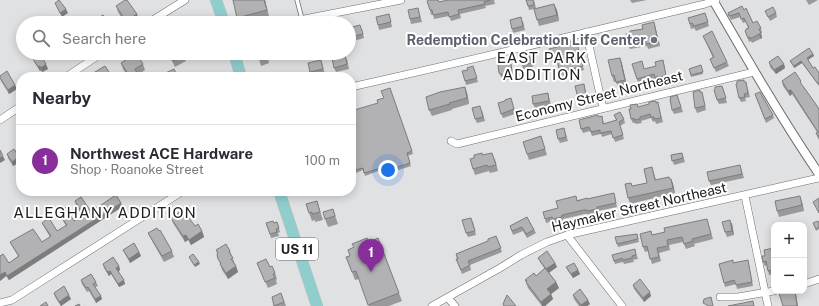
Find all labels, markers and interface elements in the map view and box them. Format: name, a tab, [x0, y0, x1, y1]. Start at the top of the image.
search box	[16, 16, 356, 60]
icon: search	[30, 27, 52, 49]
text: Search here	[62, 30, 146, 47]
place label: Redemption Celebration Life Center	[407, 32, 646, 48]
marker: Redemption Celebration Life Center	[649, 35, 659, 45]
district label: EAST PARK ADDITION	[497, 49, 587, 83]
street label: Economy Street Northeast	[514, 67, 684, 125]
text: Nearby	[32, 88, 91, 108]
text: Northwest ACE Hardware	[70, 145, 253, 162]
text: 1	[42, 153, 48, 168]
text: 100 m	[304, 153, 340, 168]
your location	[378, 160, 398, 180]
text: Shop · Roanoke Street	[70, 162, 204, 177]
street label: Haymaker Street Northeast	[550, 179, 728, 235]
district label: ALLEGHANY ADDITION	[13, 204, 197, 221]
map controls	[771, 222, 807, 294]
button: +	[771, 222, 807, 258]
road number: US 11	[276, 238, 318, 260]
pin: 1	[358, 239, 384, 272]
button: −	[771, 258, 807, 294]

